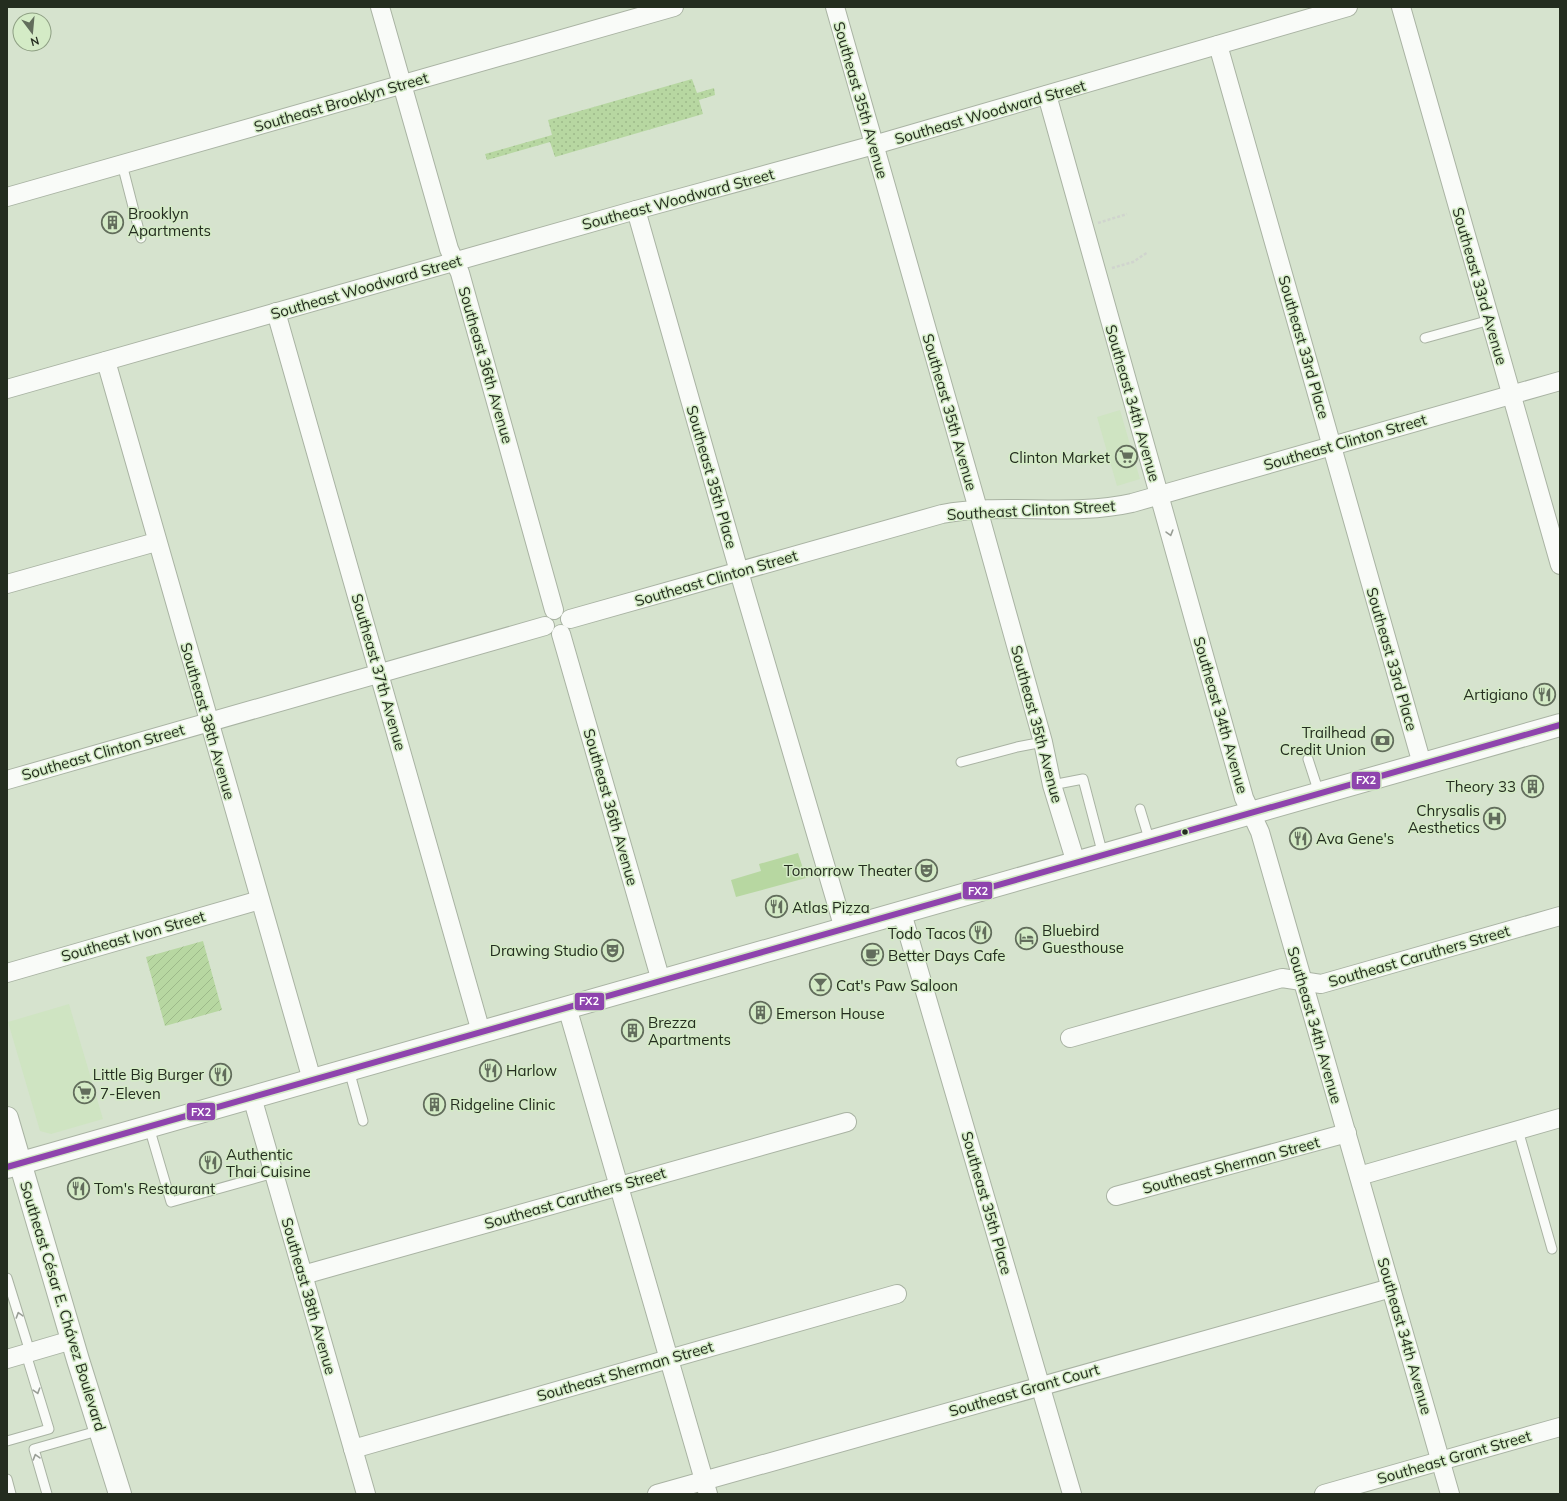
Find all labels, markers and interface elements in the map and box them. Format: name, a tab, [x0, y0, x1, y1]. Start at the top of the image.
north arrow	[12, 12, 52, 52]
street label: Southeast 35th Avenue	[829, 19, 893, 181]
text: N	[29, 34, 41, 49]
street label: Southeast Brooklyn Street	[252, 68, 430, 136]
street label: Southeast Woodward Street	[892, 76, 1088, 148]
street label: Southeast Woodward Street	[580, 164, 776, 234]
place label: Brooklyn Apartments	[128, 204, 211, 240]
street label: Southeast 33rd Avenue	[1448, 205, 1512, 367]
building icon: Brooklyn Apartments	[100, 209, 126, 235]
street label: Southeast Woodward Street	[268, 251, 464, 323]
street label: Southeast 33rd Place	[1274, 273, 1334, 421]
street label: Southeast 36th Avenue	[454, 284, 518, 446]
street label: Southeast 34th Avenue	[1101, 322, 1165, 484]
street label: Southeast 35th Avenue	[918, 331, 982, 493]
street label: Southeast 35th Place	[682, 403, 742, 551]
street label: Southeast Clinton Street	[1261, 410, 1429, 474]
supermarket icon: Clinton Market	[1113, 444, 1139, 470]
place label: Clinton Market	[1009, 448, 1110, 467]
street label: Southeast Clinton Street	[946, 496, 1116, 524]
one-way arrow	[1165, 530, 1173, 536]
street label: Southeast Clinton Street	[632, 546, 800, 610]
street label: Southeast 33rd Place	[1362, 585, 1422, 733]
street label: Southeast 37th Avenue	[347, 591, 411, 753]
street label: Southeast 34th Avenue	[1189, 634, 1253, 796]
street label: Southeast 38th Avenue	[176, 640, 240, 802]
street label: Southeast 35th Avenue	[1007, 643, 1067, 805]
restaurant icon: Artigiano	[1531, 681, 1557, 707]
place label: Artigiano	[1463, 685, 1528, 704]
street label: Southeast Clinton Street	[19, 720, 187, 784]
place label: Trailhead Credit Union	[1280, 723, 1366, 759]
street label: Southeast 36th Avenue	[579, 726, 643, 888]
bank icon: Trailhead Credit Union	[1369, 728, 1395, 754]
line badge: FX2	[1351, 771, 1381, 790]
text: FX2	[1356, 773, 1376, 787]
building icon: Theory 33	[1519, 773, 1545, 799]
place label: Theory 33	[1446, 777, 1516, 796]
place label: Chrysalis Aesthetics	[1408, 801, 1480, 837]
hospital icon: Chrysalis Aesthetics	[1482, 806, 1508, 832]
restaurant icon: Ava Gene's	[1288, 825, 1314, 851]
unlabelled marker	[1180, 827, 1190, 837]
place label: Ava Gene's	[1316, 829, 1394, 848]
theatre icon: Tomorrow Theater	[914, 857, 940, 883]
place label: Tomorrow Theater	[784, 861, 913, 880]
line badge: FX2	[962, 881, 993, 900]
text: FX2	[968, 884, 988, 898]
restaurant icon: Atlas Pizza	[764, 894, 790, 920]
place label: Atlas Pizza	[792, 898, 870, 917]
street label: Southeast Ivon Street	[59, 906, 207, 966]
restaurant icon: Todo Tacos	[968, 920, 994, 946]
place label: Bluebird Guesthouse	[1042, 921, 1124, 957]
street label: Southeast Caruthers Street	[1326, 921, 1512, 991]
place label: Todo Tacos	[888, 924, 966, 943]
hotel icon: Bluebird Guesthouse	[1014, 926, 1040, 952]
theatre icon: Drawing Studio	[600, 937, 626, 963]
place label: Drawing Studio	[490, 941, 598, 960]
cafe icon: Better Days Cafe	[860, 942, 886, 968]
street label: Southeast 34th Avenue	[1283, 944, 1347, 1106]
place label: Better Days Cafe	[888, 946, 1005, 965]
bar icon: Cat's Paw Saloon	[808, 972, 834, 998]
place label: Cat's Paw Saloon	[836, 976, 958, 995]
line badge: FX2	[574, 992, 605, 1011]
text: FX2	[579, 994, 599, 1008]
building icon: Emerson House	[748, 1000, 774, 1026]
place label: Emerson House	[776, 1004, 885, 1023]
place label: Brezza Apartments	[648, 1013, 731, 1049]
building icon: Brezza Apartments	[620, 1018, 646, 1044]
restaurant icon: Harlow	[478, 1057, 504, 1083]
restaurant icon: Little Big Burger	[207, 1061, 233, 1087]
place label: Harlow	[506, 1061, 557, 1080]
place label: Little Big Burger	[93, 1065, 205, 1084]
supermarket icon: 7-Eleven	[71, 1080, 97, 1106]
place label: 7-Eleven	[100, 1084, 161, 1103]
building icon: Ridgeline Clinic	[421, 1091, 447, 1117]
place label: Ridgeline Clinic	[450, 1095, 555, 1114]
line badge: FX2	[186, 1102, 216, 1121]
text: FX2	[191, 1105, 211, 1119]
street label: Southeast 35th Place	[957, 1129, 1017, 1277]
street label: Southeast Sherman Street	[1140, 1132, 1322, 1198]
place label: Authentic Thai Cuisine	[226, 1145, 311, 1181]
restaurant icon: Authentic Thai Cuisine	[197, 1150, 223, 1176]
street label: Southeast Caruthers Street	[482, 1163, 668, 1233]
restaurant icon: Tom's Restaurant	[66, 1175, 92, 1201]
street label: Southeast César E. Chávez Boulevard	[16, 1179, 110, 1433]
place label: Tom's Restaurant	[94, 1179, 215, 1198]
street label: Southeast 38th Avenue	[277, 1215, 341, 1377]
street label: Southeast 34th Avenue	[1373, 1255, 1437, 1417]
one-way arrow	[15, 1312, 24, 1319]
street label: Southeast Sherman Street	[535, 1337, 715, 1405]
street label: Southeast Grant Court	[947, 1359, 1101, 1421]
one-way arrow	[32, 1387, 41, 1394]
street label: Southeast Grant Street	[1375, 1426, 1533, 1488]
one-way arrow	[32, 1453, 41, 1460]

